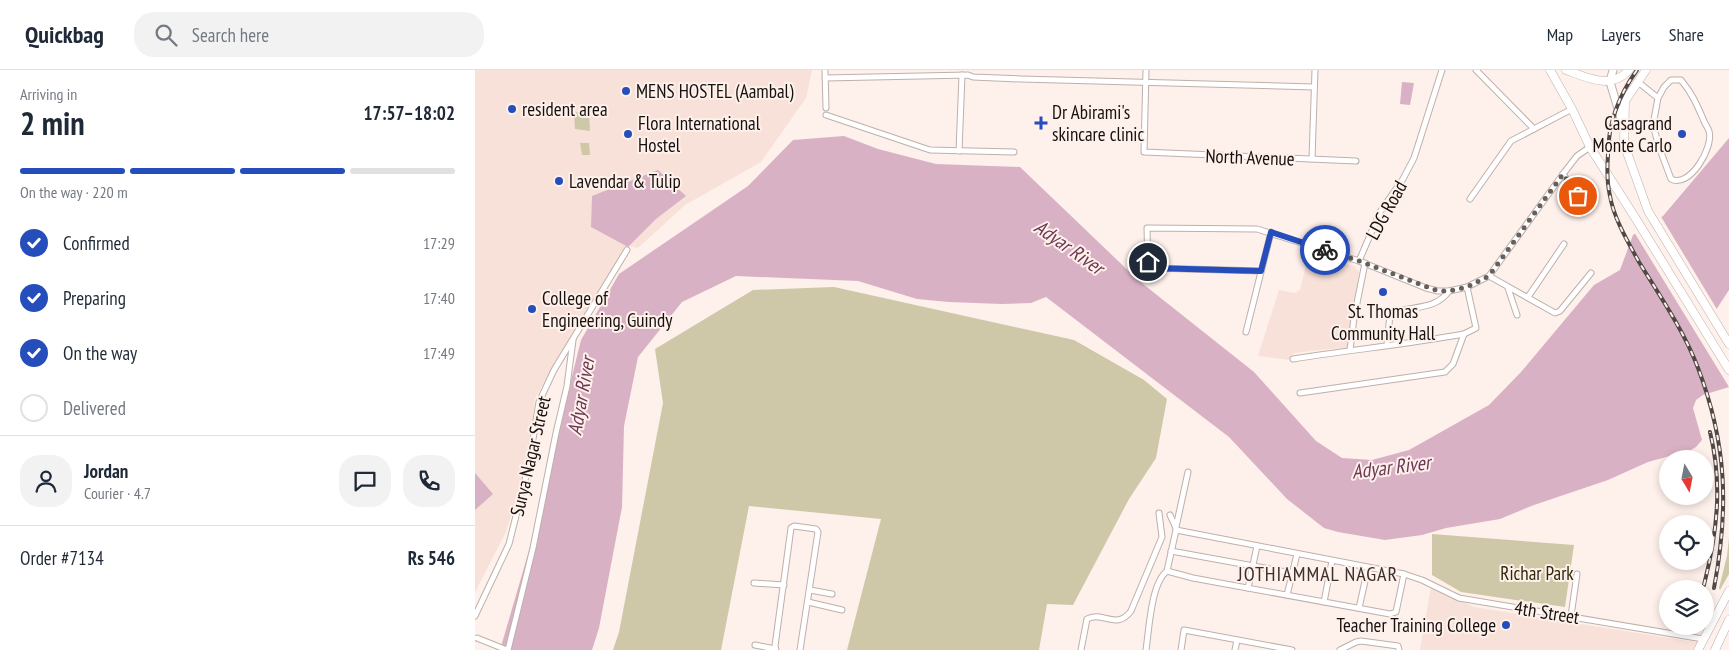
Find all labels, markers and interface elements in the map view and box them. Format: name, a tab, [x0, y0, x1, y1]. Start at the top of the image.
search box	[134, 12, 484, 57]
text: Quickbag	[25, 19, 104, 50]
icon: search	[152, 21, 180, 49]
text: Search here	[192, 23, 269, 47]
text: Map	[1547, 23, 1573, 46]
text: Layers	[1601, 23, 1641, 46]
text: Share	[1669, 23, 1704, 46]
place label: MENS HOSTEL (Aambal)	[636, 79, 794, 103]
text: Arriving in	[20, 84, 77, 104]
marker: MENS HOSTEL (Aambal)	[620, 85, 632, 97]
place label: resident area	[522, 97, 608, 121]
place label: Dr Abirami's skincare clinic	[1052, 100, 1144, 146]
text: 17:57–18:02	[363, 101, 455, 125]
text: 2 min	[20, 102, 85, 144]
marker: resident area	[506, 103, 518, 115]
place label: Flora International Hostel	[638, 111, 761, 157]
place label: Casagrand Monte Carlo	[1593, 111, 1672, 157]
marker: Dr Abirami's skincare clinic	[1034, 116, 1048, 130]
marker: Flora International Hostel	[622, 128, 634, 140]
marker: Casagrand Monte Carlo	[1676, 128, 1688, 140]
street label: North Avenue	[1205, 143, 1295, 171]
place label: Lavendar & Tulip	[569, 169, 681, 193]
marker: Lavendar & Tulip	[553, 175, 565, 187]
pin	[1557, 175, 1599, 217]
street label: LDG Road	[1360, 176, 1412, 244]
text: On the way · 220 m	[20, 182, 128, 202]
icon: bag	[1564, 182, 1592, 210]
water label: Adyar River	[1029, 214, 1111, 282]
courier	[1300, 225, 1350, 275]
icon: check	[20, 229, 48, 257]
text: Confirmed	[63, 231, 130, 255]
text: 17:29	[423, 233, 455, 253]
icon: bike	[1311, 236, 1339, 264]
pin	[1127, 241, 1169, 283]
icon: home	[1134, 248, 1162, 276]
icon: check	[20, 284, 48, 312]
text: Preparing	[63, 286, 126, 310]
place label: College of Engineering, Guindy	[542, 286, 673, 332]
marker: St. Thomas Community Hall	[1377, 286, 1389, 298]
text: 17:40	[423, 288, 455, 308]
place label: St. Thomas Community Hall	[1331, 299, 1436, 345]
marker: College of Engineering, Guindy	[526, 303, 538, 315]
icon: check	[20, 339, 48, 367]
text: On the way	[63, 341, 137, 365]
text: 17:49	[423, 343, 455, 363]
water label: Adyar River	[561, 352, 601, 437]
street label: Surya Nagar Street	[505, 393, 556, 518]
text: Delivered	[63, 396, 126, 420]
water label: Adyar River	[1350, 449, 1434, 485]
north arrow	[1659, 450, 1714, 505]
map controls	[1659, 450, 1714, 635]
button: person	[20, 455, 72, 507]
button: chat	[339, 455, 391, 507]
button: phone	[403, 455, 455, 507]
text: Jordan	[84, 459, 128, 483]
text: Courier · 4.7	[84, 483, 151, 503]
button: locate	[1659, 515, 1714, 570]
text: Order #7134	[20, 546, 104, 570]
text: Rs 546	[408, 546, 455, 570]
district label: JOTHIAMMAL NAGAR	[1237, 561, 1398, 587]
park label: Richar Park	[1500, 561, 1574, 585]
button: layers	[1659, 580, 1714, 635]
street label: 4th Street	[1513, 595, 1582, 629]
place label: Teacher Training College	[1336, 613, 1496, 637]
marker: Teacher Training College	[1500, 619, 1512, 631]

